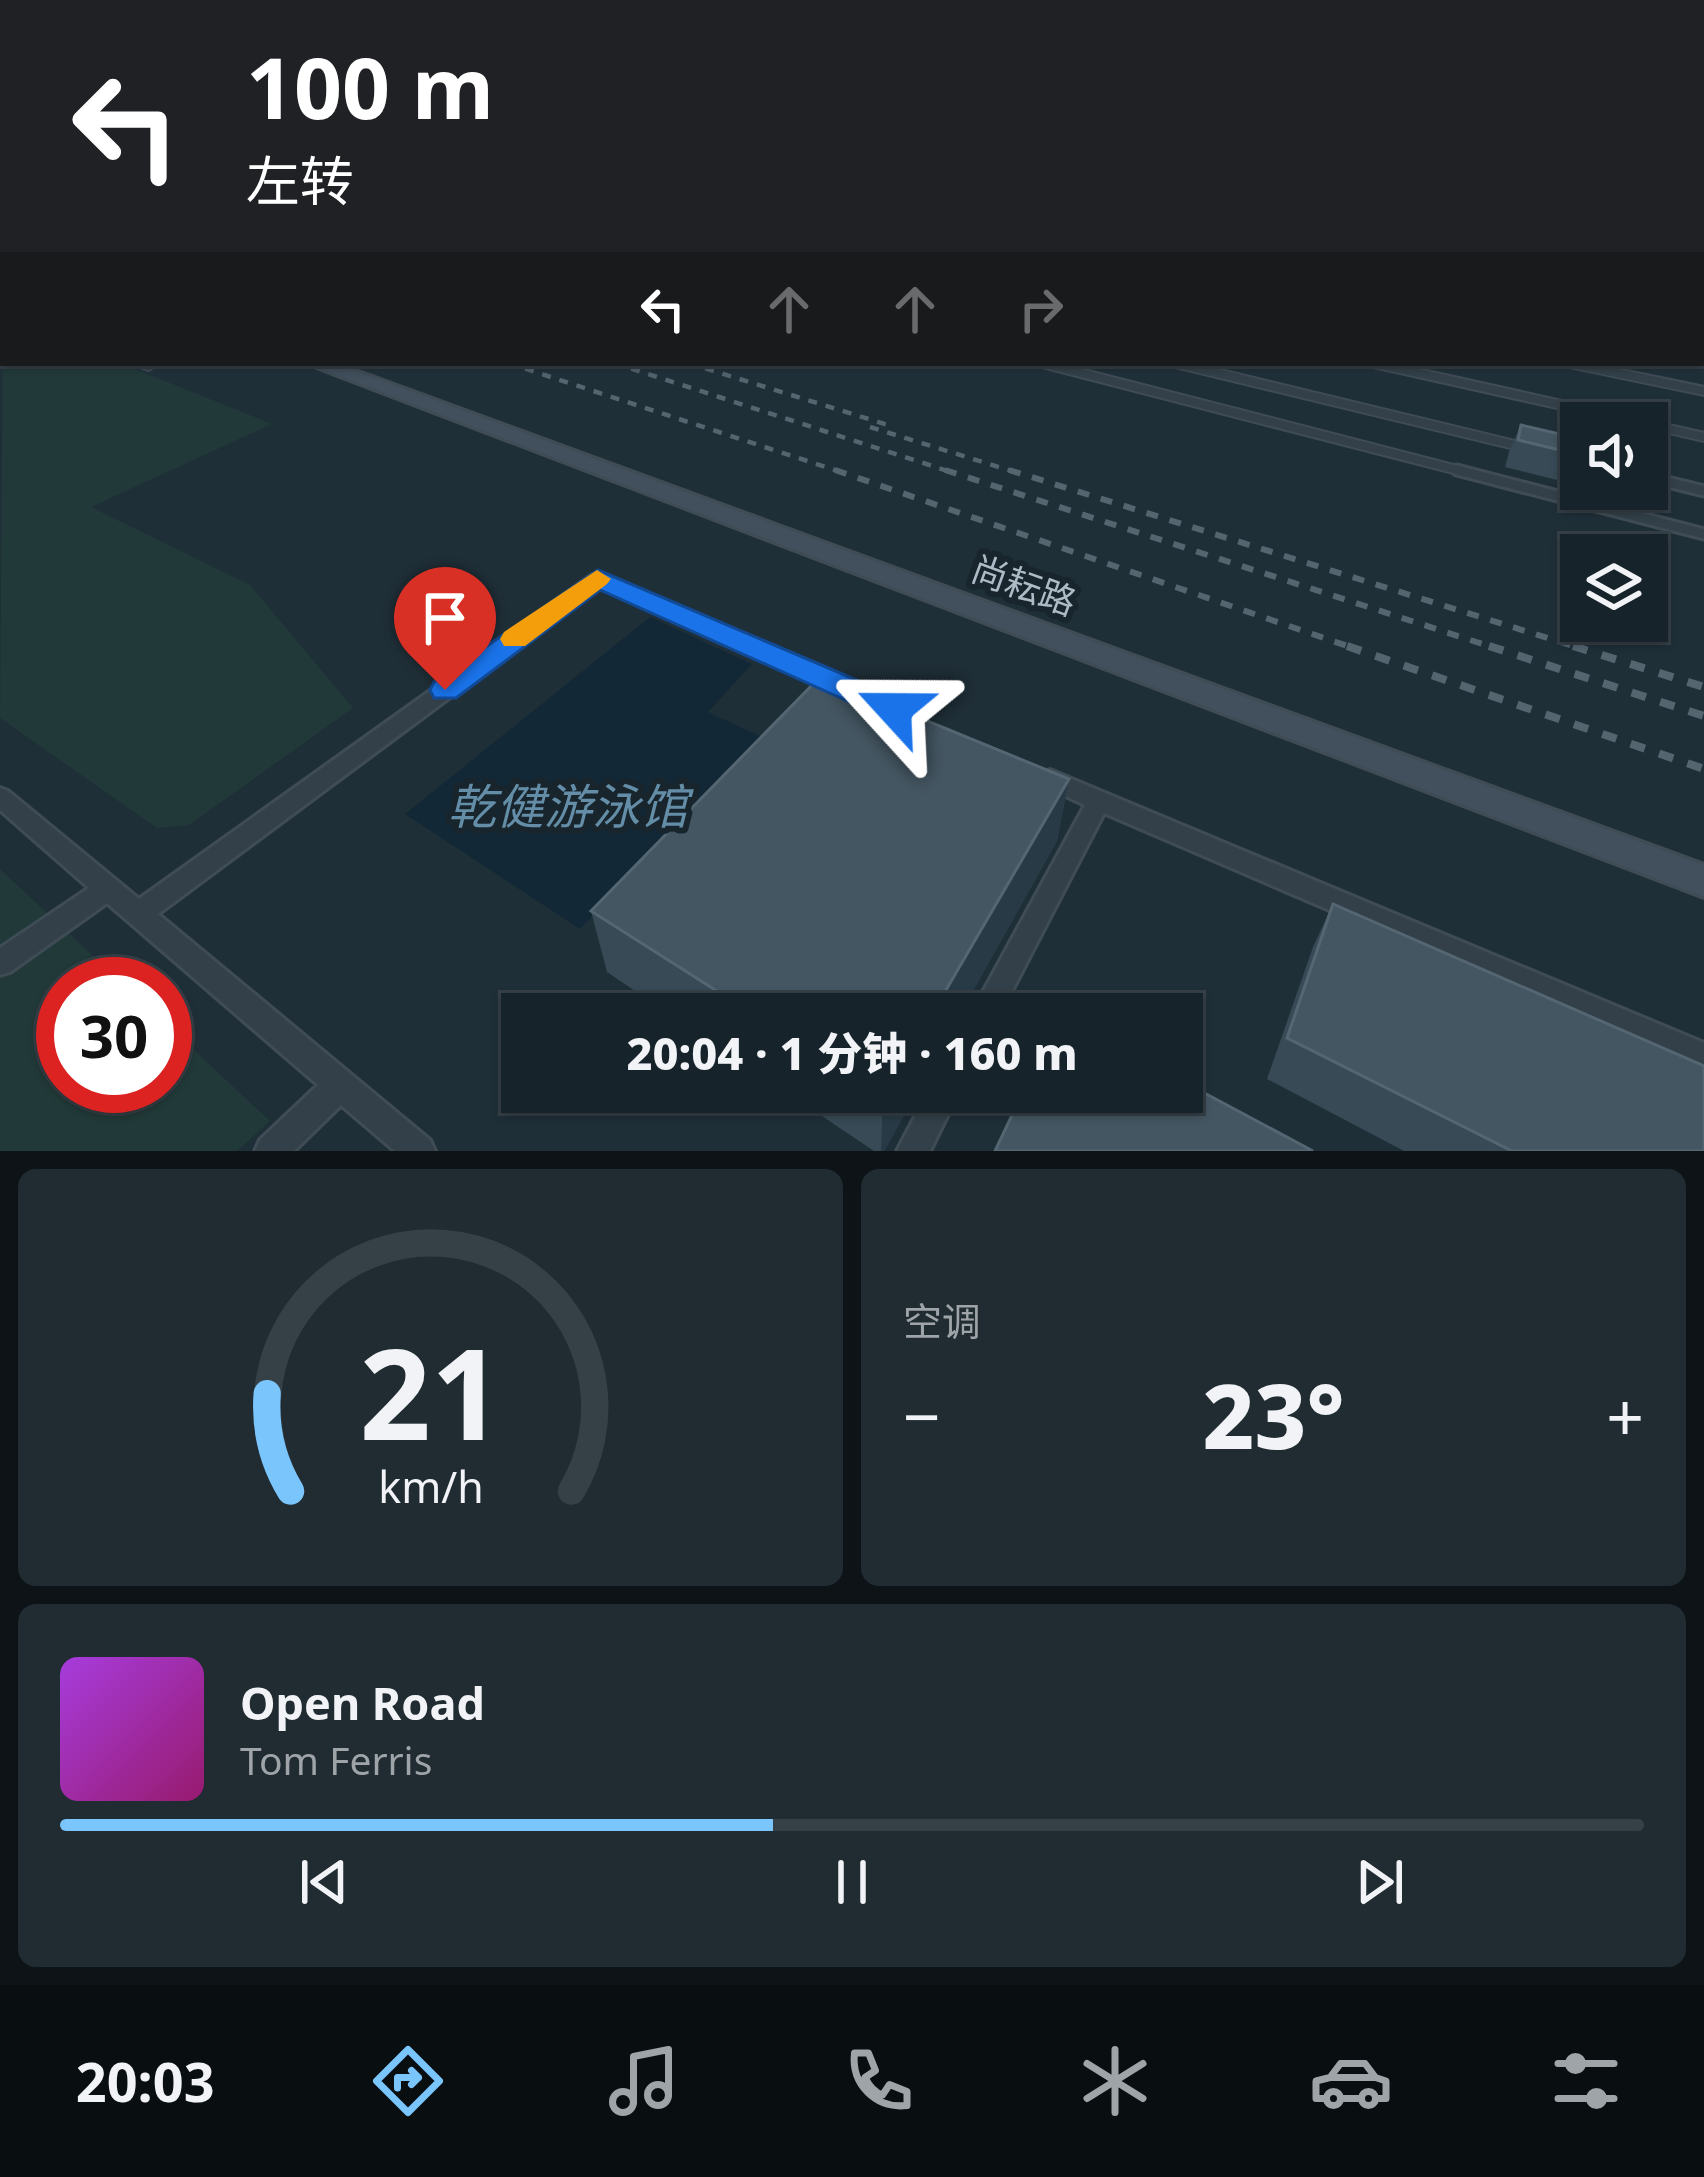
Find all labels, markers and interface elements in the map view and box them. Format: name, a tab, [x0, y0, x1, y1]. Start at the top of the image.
text: 100 m	[246, 29, 494, 144]
icon: left	[48, 48, 204, 204]
text: 左转	[246, 143, 354, 217]
icon: left	[630, 276, 696, 342]
icon: ahead	[756, 276, 822, 342]
icon: ahead	[882, 276, 948, 342]
icon: right	[1008, 276, 1074, 342]
map controls	[1560, 402, 1668, 642]
button: sound	[1560, 402, 1668, 510]
button: layers	[1560, 534, 1668, 642]
street label: 尚耘路	[965, 544, 1083, 626]
pin	[394, 567, 496, 690]
icon: arrive	[412, 585, 478, 651]
position arrow	[831, 646, 957, 772]
water label: 乾健游泳馆	[448, 773, 694, 838]
speed limit sign: 30	[36, 957, 192, 1113]
text: 20:04 · 1 分钟 · 160 m	[626, 1022, 1078, 1083]
text: 空调	[903, 1294, 981, 1347]
text: 21	[359, 1307, 502, 1477]
text: 23°	[1202, 1353, 1345, 1475]
text: −	[903, 1370, 941, 1460]
text: +	[1606, 1370, 1644, 1460]
text: km/h	[378, 1456, 483, 1515]
text: Open Road	[240, 1672, 485, 1733]
text: Tom Ferris	[240, 1733, 432, 1786]
icon: previous	[291, 1849, 357, 1915]
icon: pause	[819, 1849, 885, 1915]
icon: next	[1347, 1849, 1413, 1915]
icon: directions	[366, 2039, 450, 2123]
icon: music	[602, 2039, 686, 2123]
icon: phone	[837, 2039, 921, 2123]
icon: climate	[1073, 2039, 1157, 2123]
icon: car	[1309, 2039, 1393, 2123]
icon: filters	[1544, 2039, 1628, 2123]
text: 20:03	[76, 2044, 215, 2118]

